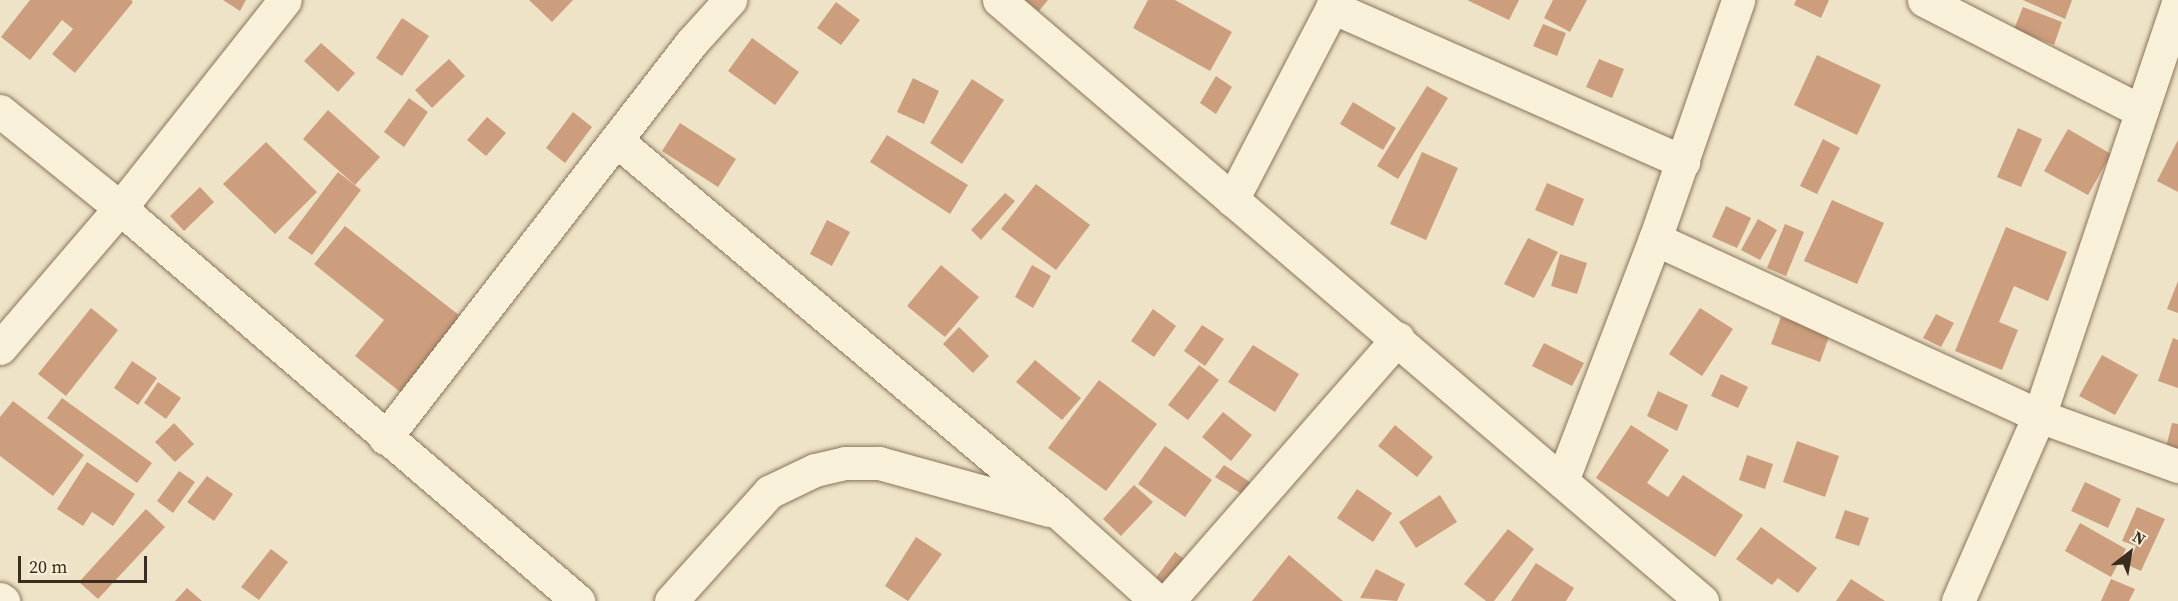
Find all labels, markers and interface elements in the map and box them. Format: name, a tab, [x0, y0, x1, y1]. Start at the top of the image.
north arrow	[2100, 523, 2160, 583]
text: N	[2129, 525, 2150, 550]
scale bar	[21, 544, 150, 582]
text: 20 m	[29, 554, 67, 579]

